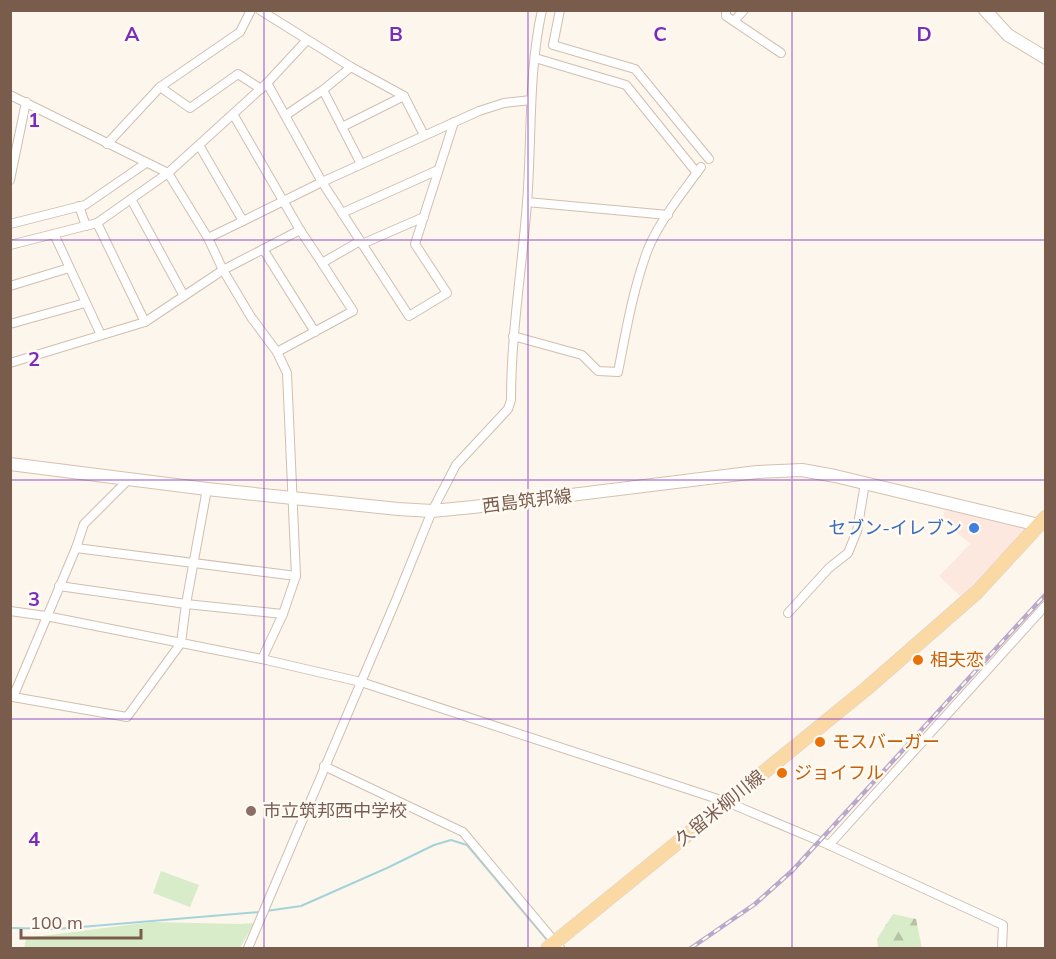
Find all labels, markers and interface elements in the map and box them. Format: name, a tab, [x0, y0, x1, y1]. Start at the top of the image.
text: A	[125, 21, 140, 46]
text: B	[389, 21, 403, 46]
text: C	[653, 21, 667, 46]
text: D	[916, 21, 932, 46]
text: 1	[28, 107, 40, 132]
text: 2	[28, 346, 40, 371]
street label: 西島筑邦線	[481, 484, 573, 517]
place label: セブン-イレブン	[828, 516, 962, 539]
marker: セブン-イレブン	[967, 521, 981, 535]
text: 3	[28, 586, 40, 611]
place label: 相夫恋	[930, 648, 984, 671]
marker: 相夫恋	[911, 653, 925, 667]
place label: モスバーガー	[832, 730, 940, 753]
marker: モスバーガー	[813, 735, 827, 749]
place label: ジョイフル	[794, 761, 884, 784]
street label: 久留米柳川線	[670, 765, 769, 851]
marker: ジョイフル	[775, 766, 789, 780]
place label: 市立筑邦西中学校	[263, 799, 407, 822]
marker: 市立筑邦西中学校	[244, 804, 258, 818]
text: 4	[28, 826, 40, 851]
scale bar	[21, 902, 141, 940]
text: 100 m	[30, 911, 83, 934]

